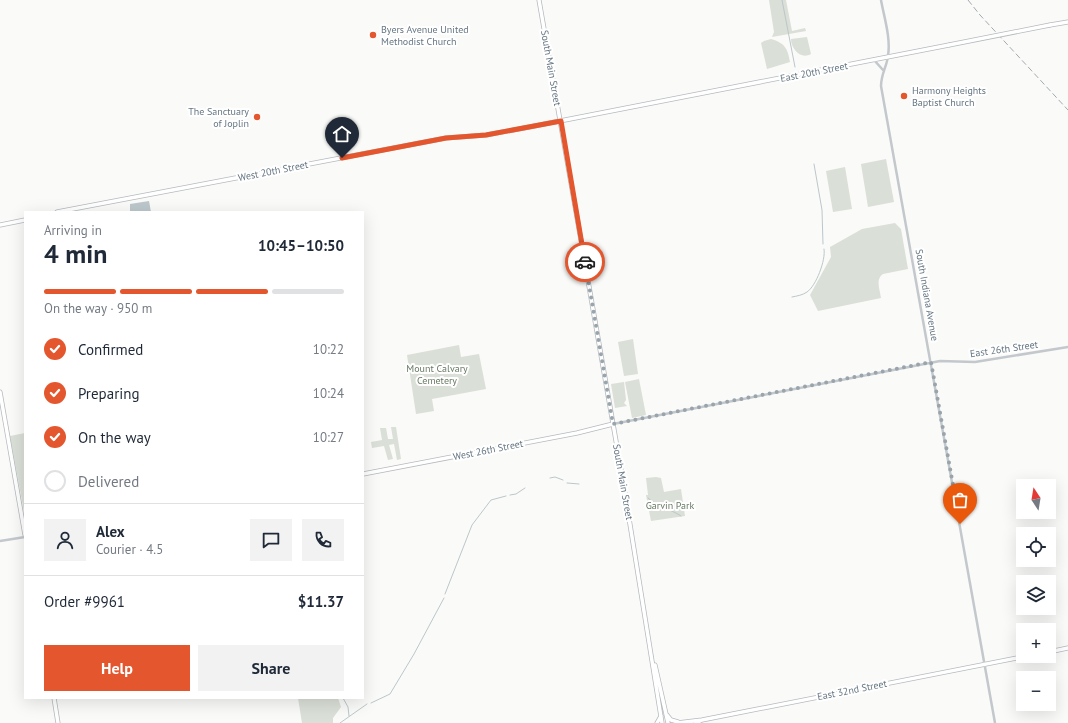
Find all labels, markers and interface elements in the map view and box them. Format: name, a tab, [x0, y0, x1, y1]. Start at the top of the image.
place label: Byers Avenue United Methodist Church	[381, 23, 469, 48]
street label: South Main Street	[538, 29, 564, 108]
marker: Byers Avenue United Methodist Church	[368, 30, 378, 40]
street label: East 20th Street	[779, 59, 849, 85]
place label: Harmony Heights Baptist Church	[912, 84, 986, 109]
marker: Harmony Heights Baptist Church	[899, 91, 909, 101]
place label: The Sanctuary of Joplin	[188, 105, 249, 130]
marker: The Sanctuary of Joplin	[252, 112, 262, 122]
pin	[325, 117, 359, 158]
icon: home	[331, 123, 353, 145]
street label: West 20th Street	[237, 158, 310, 184]
text: Arriving in	[44, 222, 102, 239]
text: 10:45–10:50	[258, 236, 344, 255]
text: 4 min	[44, 237, 107, 270]
courier	[565, 242, 605, 282]
street label: South Indiana Avenue	[913, 248, 941, 342]
icon: car	[574, 251, 596, 273]
text: On the way · 950 m	[44, 300, 152, 317]
icon: check	[44, 338, 66, 360]
street label: East 26th Street	[969, 338, 1039, 360]
text: Confirmed	[78, 340, 143, 359]
text: 10:22	[313, 341, 344, 358]
park label: Mount Calvary Cemetery	[406, 362, 468, 387]
icon: check	[44, 382, 66, 404]
text: Preparing	[78, 384, 140, 403]
text: 10:24	[313, 385, 344, 402]
icon: check	[44, 426, 66, 448]
text: On the way	[78, 428, 151, 447]
text: 10:27	[313, 429, 344, 446]
street label: West 26th Street	[452, 437, 525, 463]
street label: South Main Street	[610, 443, 636, 522]
text: Delivered	[78, 472, 139, 491]
north arrow	[1016, 479, 1056, 519]
map controls	[1016, 479, 1056, 711]
pin	[943, 483, 977, 524]
icon: bag	[949, 489, 971, 511]
park label: Garvin Park	[646, 499, 694, 512]
button: person	[44, 519, 86, 561]
button: chat	[250, 519, 292, 561]
button: phone	[302, 519, 344, 561]
text: Alex	[96, 522, 125, 541]
button: locate	[1016, 527, 1056, 567]
text: Courier · 4.5	[96, 541, 163, 558]
button: layers	[1016, 575, 1056, 615]
text: Order #9961	[44, 592, 125, 611]
text: $11.37	[298, 592, 344, 611]
button: +	[1016, 623, 1056, 663]
button: Help	[44, 645, 190, 691]
button: Share	[198, 645, 344, 691]
button: −	[1016, 671, 1056, 711]
street label: East 32nd Street	[816, 677, 888, 703]

